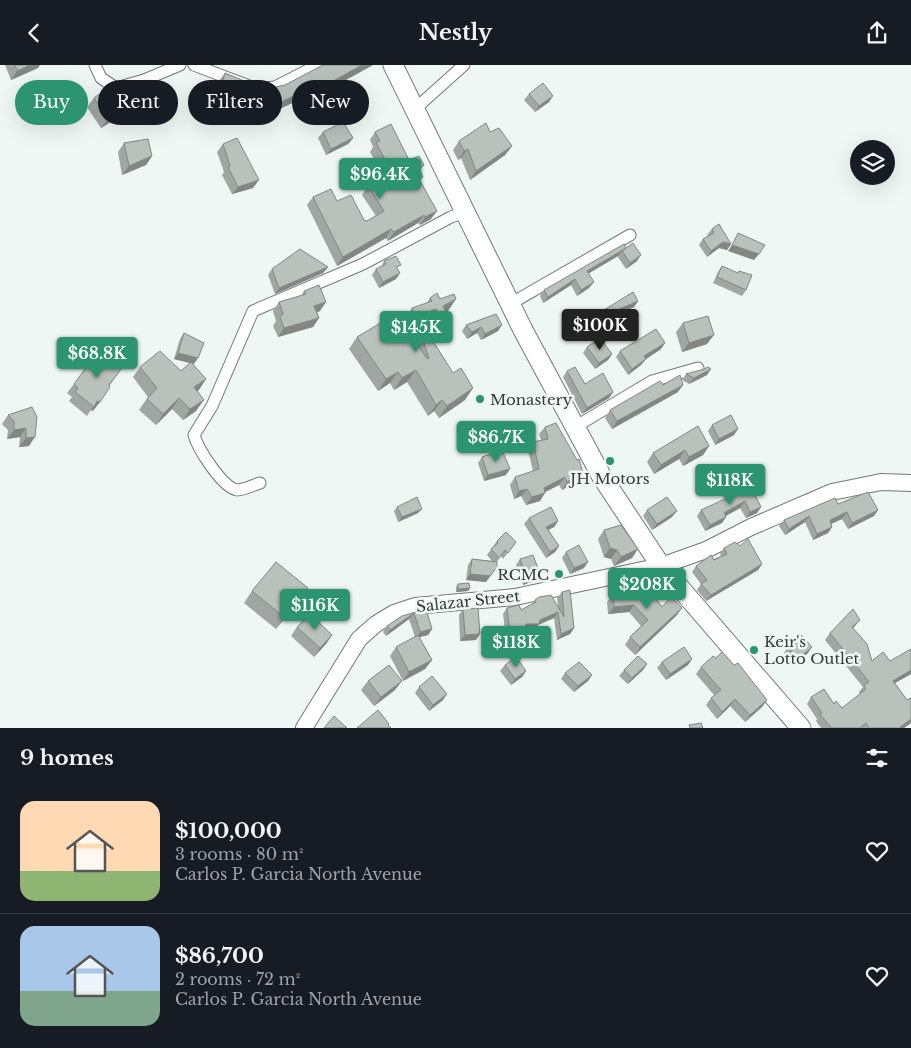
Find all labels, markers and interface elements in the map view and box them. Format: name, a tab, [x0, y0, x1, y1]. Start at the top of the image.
icon: back	[20, 19, 48, 47]
text: Nestly	[419, 19, 492, 46]
icon: share	[863, 19, 891, 47]
chip: Buy	[15, 80, 88, 125]
chip: Rent	[98, 80, 178, 125]
chip: Filters	[188, 80, 282, 125]
chip: New	[292, 80, 369, 125]
map controls	[850, 140, 895, 185]
button: layers	[850, 140, 895, 185]
pin: $96.4K	[339, 157, 421, 200]
text: $96.4K	[350, 164, 410, 184]
pin: $100K	[565, 309, 635, 351]
pin: $145K	[381, 311, 451, 353]
text: $100K	[573, 315, 627, 335]
text: $145K	[391, 317, 441, 337]
pin: $68.8K	[56, 337, 138, 379]
text: $68.8K	[68, 343, 126, 363]
place label: Monastery	[490, 390, 573, 409]
marker: Monastery	[474, 393, 486, 405]
pin: $86.7K	[455, 421, 537, 463]
text: $86.7K	[468, 427, 524, 447]
marker: JH Motors	[604, 455, 616, 467]
pin: $118K	[695, 463, 765, 506]
place label: JH Motors	[568, 469, 650, 488]
text: $118K	[706, 470, 754, 490]
place label: RCMC	[497, 565, 549, 584]
pin: $208K	[612, 567, 682, 610]
marker: RCMC	[553, 568, 565, 580]
text: $208K	[619, 574, 675, 594]
street label: Salazar Street	[415, 586, 521, 616]
pin: $116K	[280, 589, 350, 631]
text: $116K	[291, 595, 339, 615]
pin: $118K	[481, 625, 551, 668]
text: $118K	[492, 632, 540, 652]
place label: Keir's Lotto Outlet	[764, 632, 860, 668]
marker: Keir's Lotto Outlet	[748, 644, 760, 656]
icon: filters	[863, 744, 891, 772]
text: 9 homes	[20, 745, 114, 771]
text: $100,000	[175, 818, 282, 844]
icon: home	[60, 821, 120, 881]
icon: heart	[863, 837, 891, 865]
text: 3 rooms · 80 m²	[175, 844, 303, 864]
text: Carlos P. Garcia North Avenue	[175, 864, 422, 884]
text: $86,700	[175, 943, 264, 969]
icon: home	[60, 946, 120, 1006]
icon: heart	[863, 962, 891, 990]
text: 2 rooms · 72 m²	[175, 969, 300, 989]
text: Carlos P. Garcia North Avenue	[175, 989, 422, 1009]

